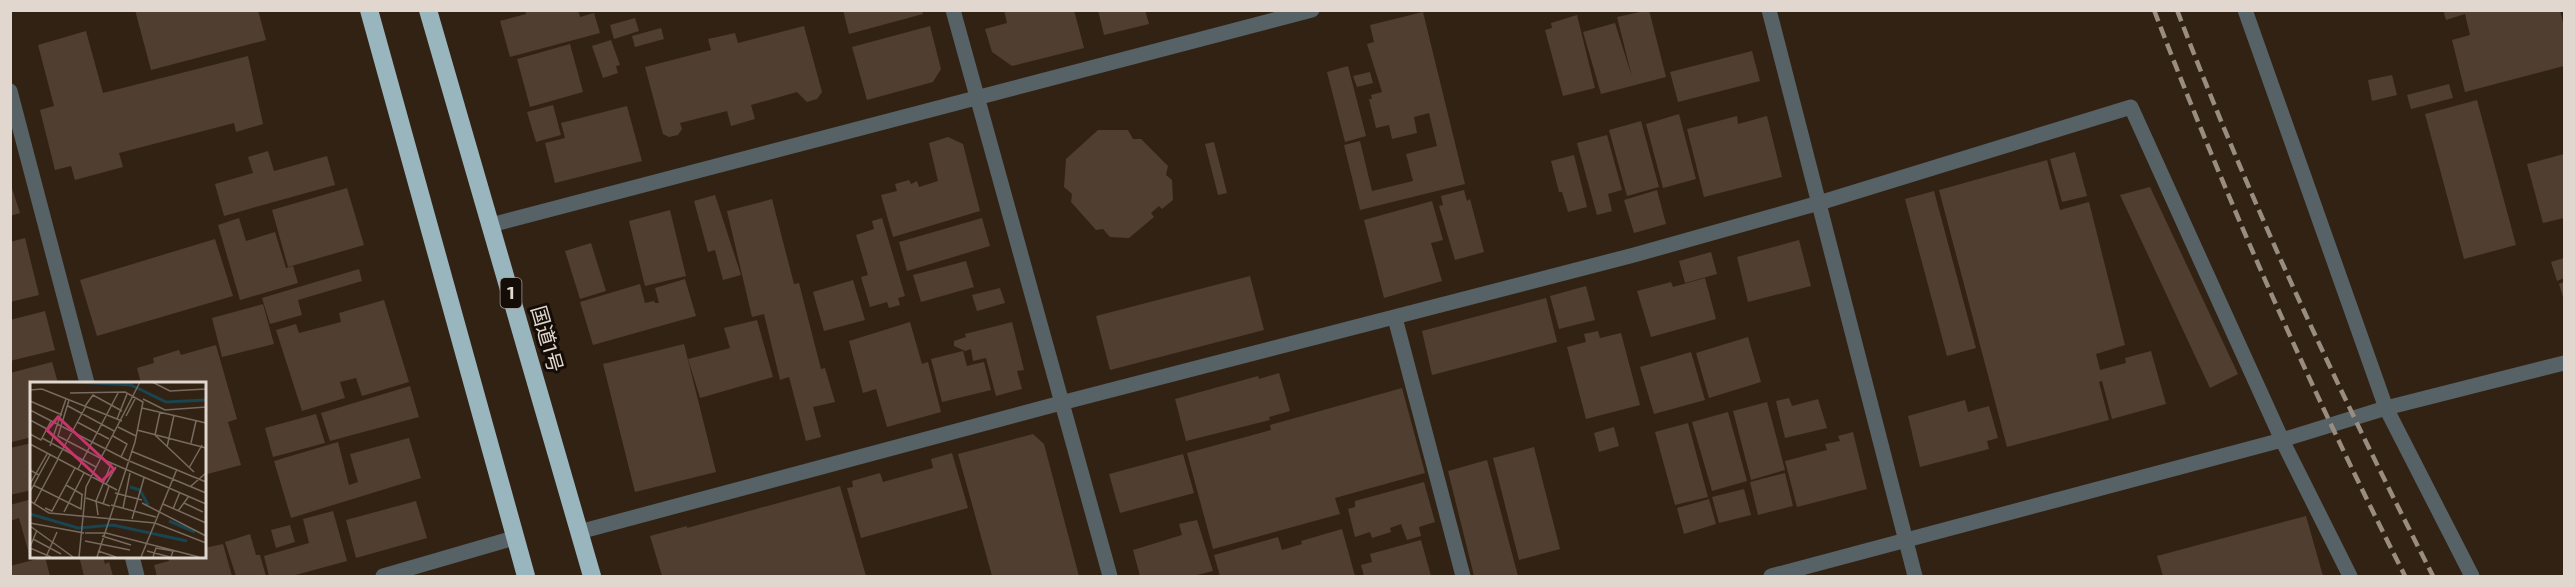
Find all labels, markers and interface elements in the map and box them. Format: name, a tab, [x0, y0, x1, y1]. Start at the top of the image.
road number: 1	[500, 278, 522, 308]
street label: 国道1号	[527, 303, 569, 375]
inset map	[30, 382, 206, 557]

